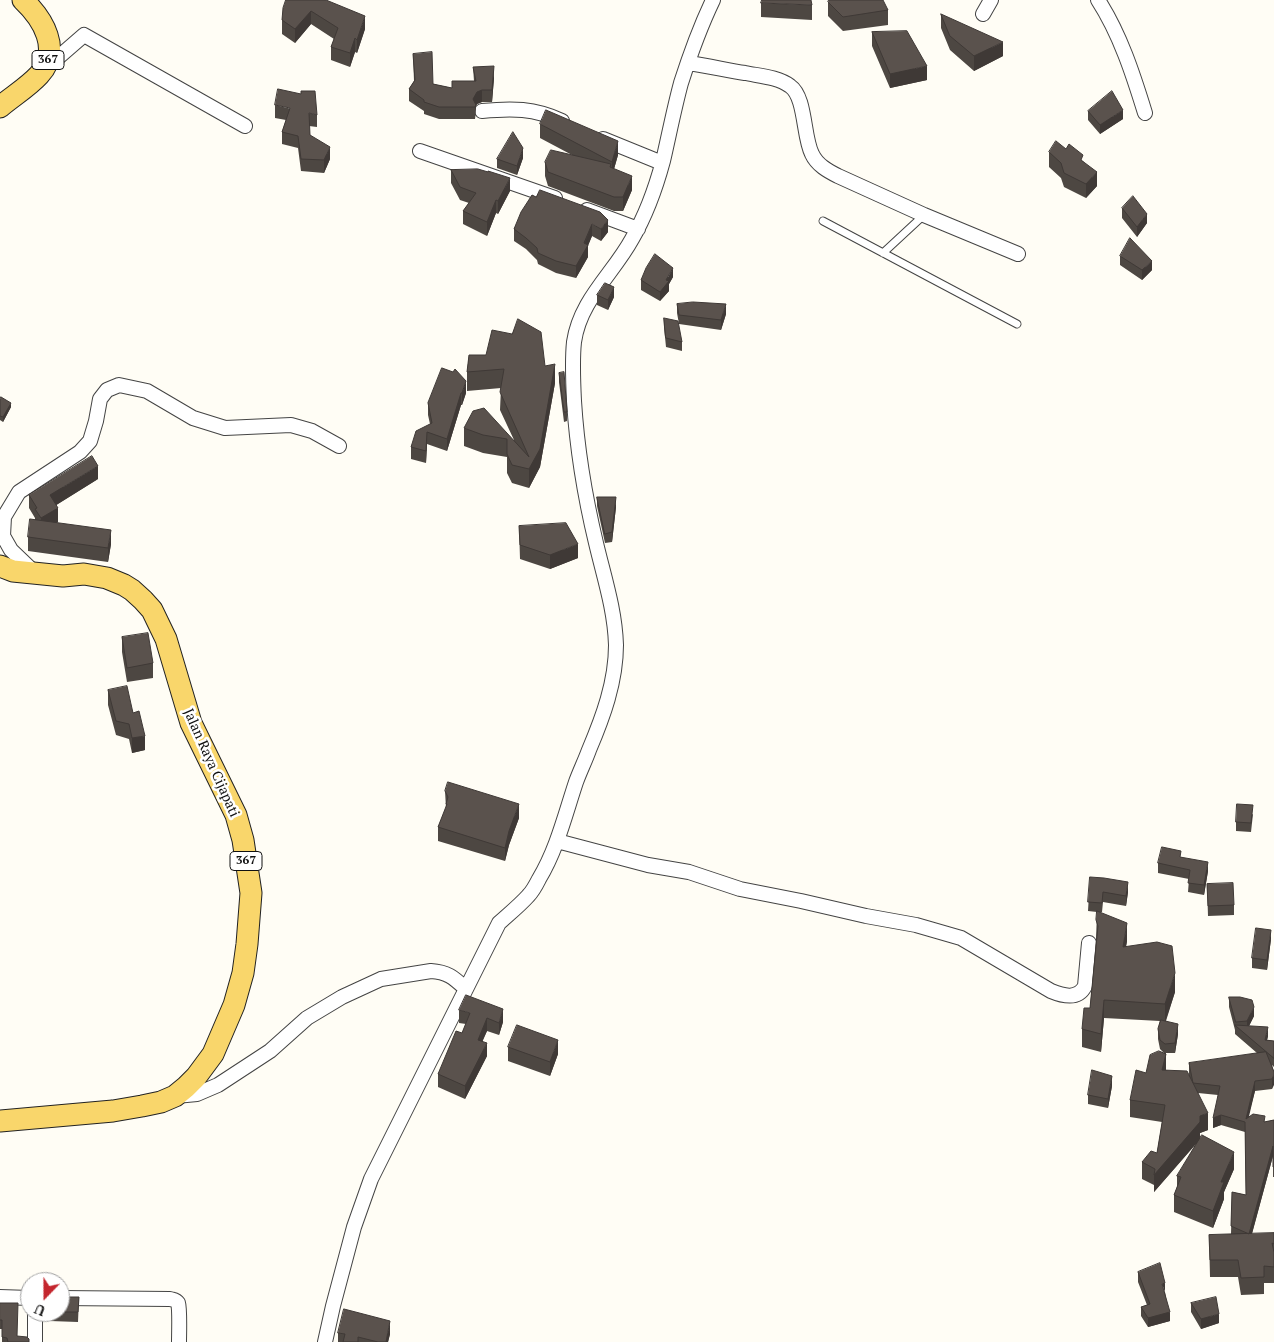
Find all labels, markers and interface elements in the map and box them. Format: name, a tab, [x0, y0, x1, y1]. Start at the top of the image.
road number: 367	[32, 50, 64, 70]
street label: Jalan Raya Cijapati	[180, 706, 242, 820]
road number: 367	[230, 851, 262, 870]
north arrow	[20, 1272, 70, 1322]
text: U	[31, 1300, 48, 1321]

